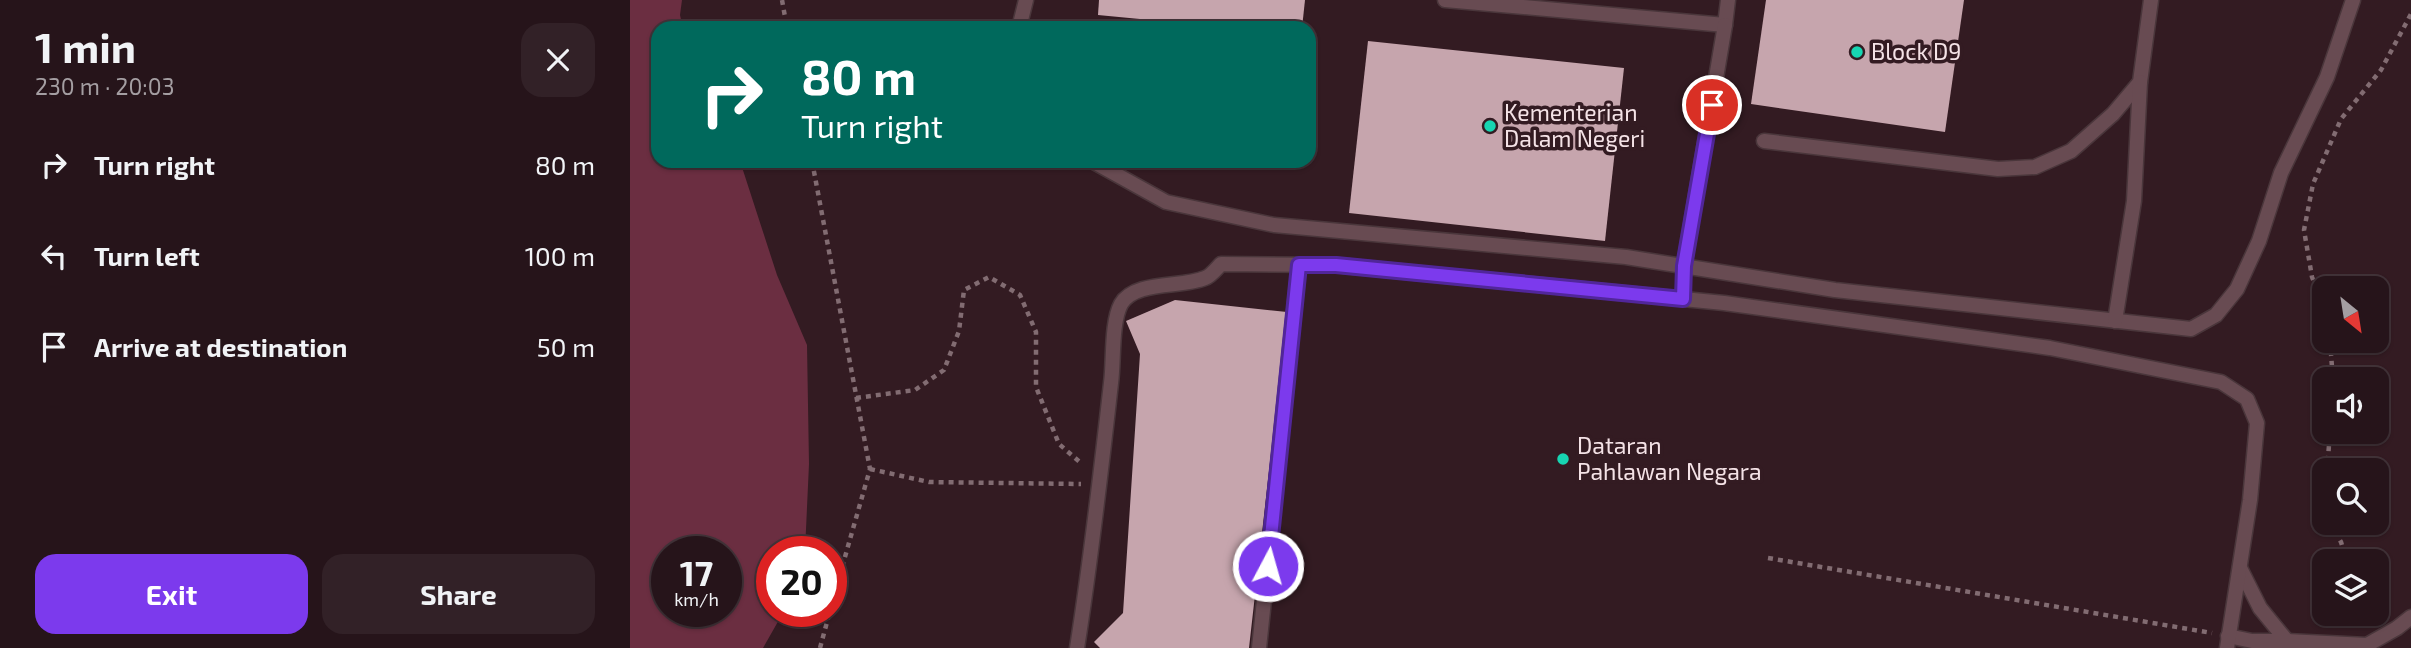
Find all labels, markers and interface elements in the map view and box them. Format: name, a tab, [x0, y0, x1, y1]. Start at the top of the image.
text: 1 min	[35, 21, 136, 71]
button: close	[521, 23, 595, 97]
place label: Block D9	[1871, 37, 1961, 65]
marker: Block D9	[1849, 44, 1865, 60]
text: 80 m	[801, 46, 916, 105]
icon: right	[686, 49, 777, 140]
text: 230 m · 20:03	[35, 72, 174, 100]
pin	[1682, 75, 1742, 135]
icon: arrive	[1693, 86, 1731, 124]
place label: Kementerian Dalam Negeri	[1504, 98, 1645, 152]
text: Turn right	[801, 106, 943, 144]
marker: Kementerian Dalam Negeri	[1482, 118, 1498, 134]
icon: right	[35, 146, 73, 184]
text: Turn right	[94, 149, 215, 180]
text: 80 m	[535, 149, 595, 180]
icon: left	[35, 237, 73, 275]
text: Turn left	[94, 240, 200, 271]
text: 100 m	[525, 240, 595, 271]
north arrow	[2312, 276, 2389, 354]
map controls	[2312, 276, 2389, 626]
icon: arrive	[35, 328, 73, 366]
text: Arrive at destination	[94, 331, 347, 362]
text: 50 m	[537, 331, 595, 362]
button: sound	[2312, 367, 2389, 444]
place label: Dataran Pahlawan Negara	[1577, 431, 1762, 485]
marker: Dataran Pahlawan Negara	[1555, 451, 1571, 467]
button: search	[2312, 458, 2389, 535]
position arrow	[1231, 529, 1305, 603]
speed limit sign: 20	[756, 536, 847, 627]
button: layers	[2312, 549, 2389, 626]
text: 17	[680, 551, 713, 593]
button: Exit	[35, 554, 308, 634]
button: Share	[322, 554, 595, 634]
text: km/h	[674, 588, 719, 610]

